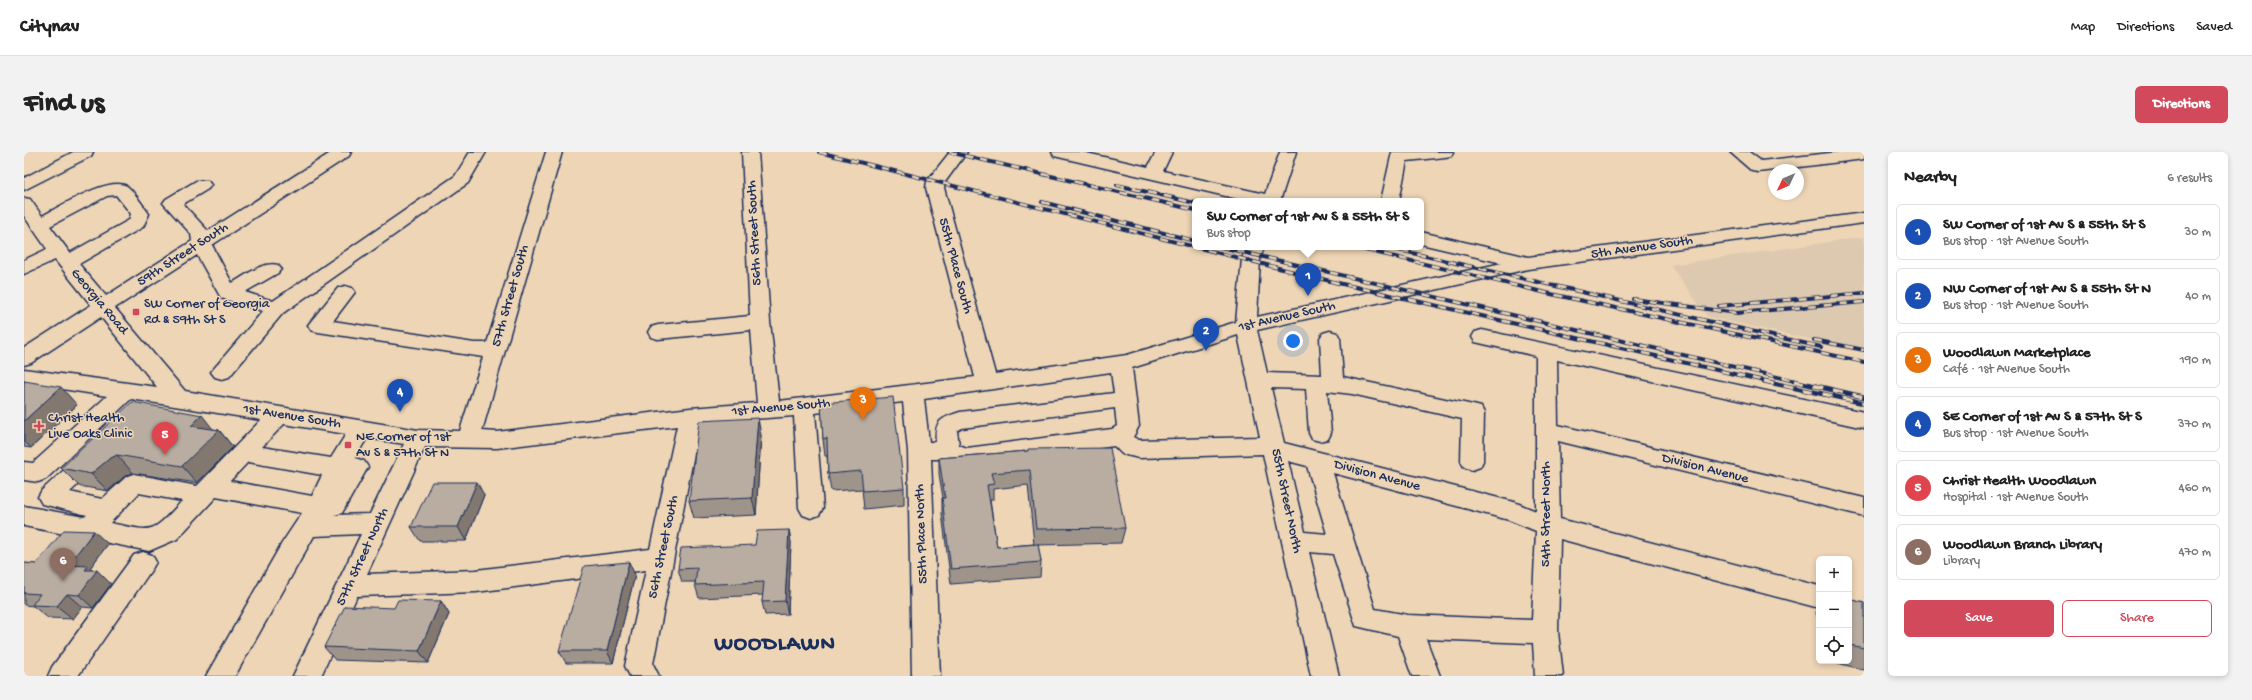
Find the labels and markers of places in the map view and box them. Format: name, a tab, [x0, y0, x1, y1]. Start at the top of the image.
pin: 1	[1295, 263, 1321, 296]
place label: SW Corner of Georgia Rd & 59th St S	[144, 296, 271, 329]
marker: SW Corner of Georgia Rd & 59th St S	[131, 307, 141, 317]
pin: 2	[1193, 318, 1219, 351]
pin: 4	[387, 379, 413, 412]
pin: 3	[850, 387, 876, 420]
place label: Christ Health Live Oaks Clinic	[48, 410, 133, 443]
marker: Christ Health Live Oaks Clinic	[33, 420, 45, 432]
pin: 5	[152, 422, 178, 455]
place label: NE Corner of 1st Av S & 57th St N	[356, 429, 452, 462]
marker: NE Corner of 1st Av S & 57th St N	[343, 440, 353, 450]
pin: 6	[50, 548, 76, 581]

